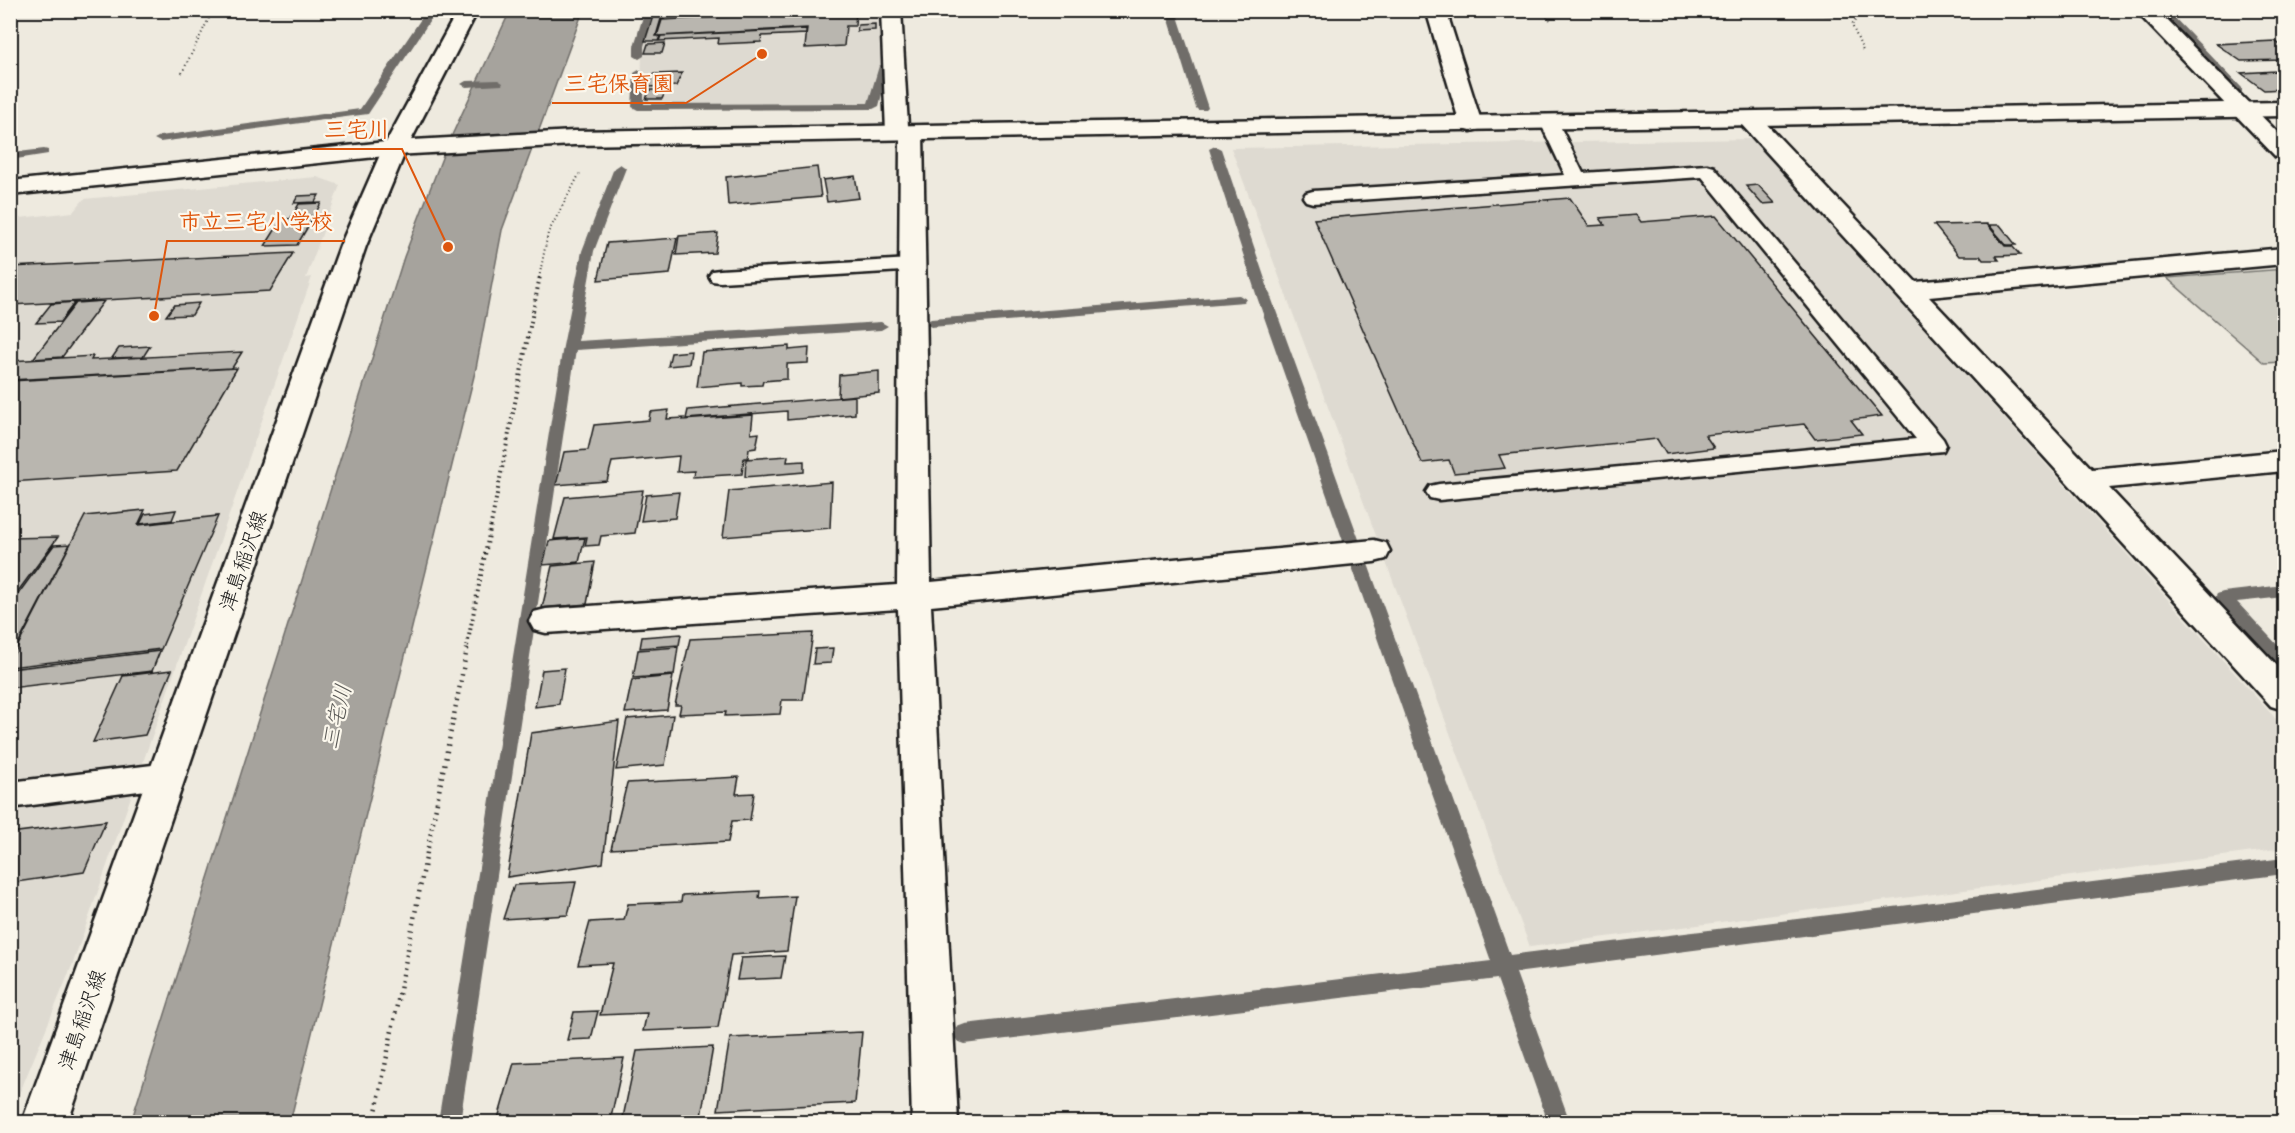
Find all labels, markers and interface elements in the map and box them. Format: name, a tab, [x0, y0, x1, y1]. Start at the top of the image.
callout: 三宅保育園	[552, 63, 686, 103]
text: 三宅保育園	[564, 71, 674, 99]
callout: 三宅川	[312, 109, 402, 149]
text: 三宅川	[324, 117, 390, 145]
callout: 市立三宅小学校	[167, 201, 345, 241]
text: 市立三宅小学校	[179, 209, 333, 237]
street label: 津島稲沢線	[214, 507, 274, 615]
water label: 三宅川	[317, 682, 359, 752]
street label: 津島稲沢線	[53, 966, 113, 1074]

